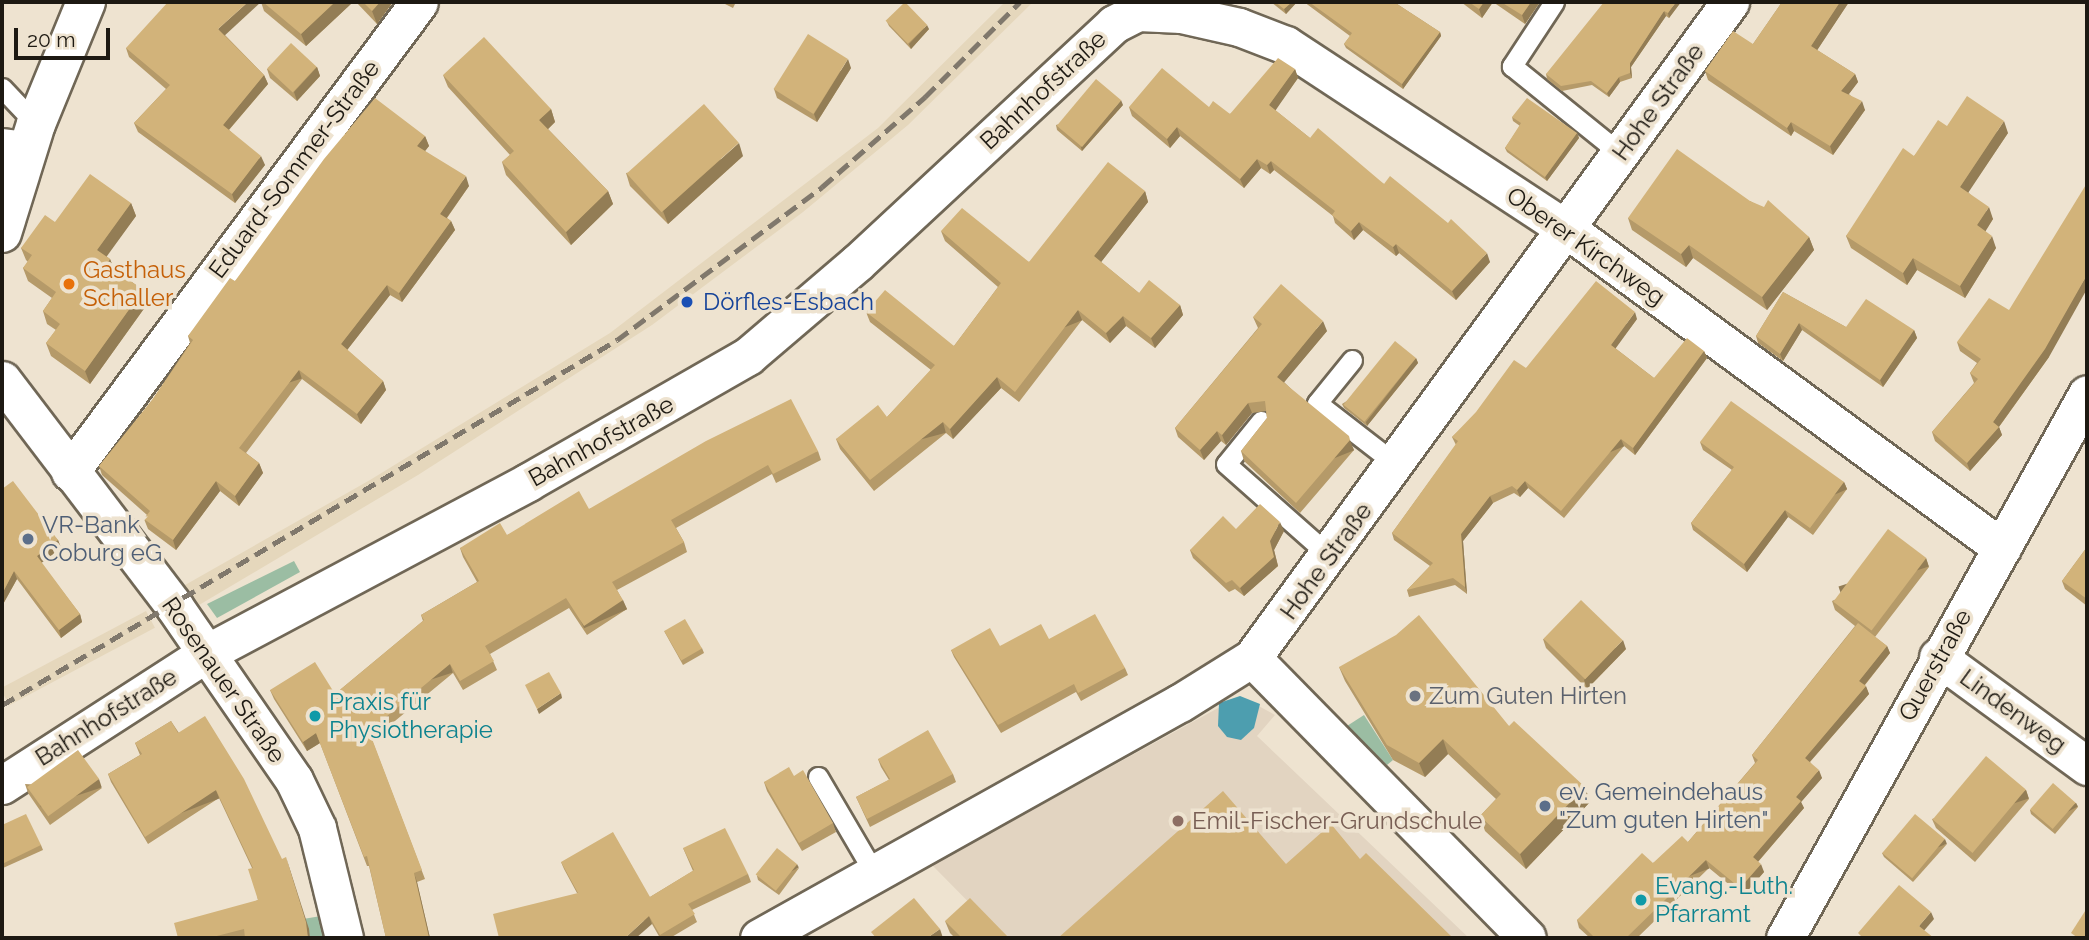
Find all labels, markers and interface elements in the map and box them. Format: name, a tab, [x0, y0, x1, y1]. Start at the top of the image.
scale bar	[18, 14, 114, 58]
street label: Bahnhofstraße	[974, 24, 1112, 156]
text: 20 m	[27, 27, 75, 52]
street label: Hohe Straße	[1606, 38, 1710, 166]
street label: Eduard-Sommer-Straße	[203, 54, 385, 284]
street label: Oberer Kirchweg	[1501, 181, 1671, 311]
place label: Gasthaus Schaller	[83, 256, 186, 312]
marker: Gasthaus Schaller	[61, 276, 77, 292]
place label: Dörfles-Esbach	[703, 288, 874, 316]
marker: Dörfles-Esbach	[677, 292, 697, 312]
street label: Bahnhofstraße	[523, 389, 679, 493]
street label: Hohe Straße	[1274, 497, 1378, 625]
place label: VR-Bank Coburg eG	[42, 511, 162, 567]
marker: VR-Bank Coburg eG	[20, 531, 36, 547]
street label: Rosenauer Straße	[156, 591, 292, 769]
street label: Querstraße	[1893, 604, 1977, 726]
street label: Bahnhofstraße	[30, 662, 182, 772]
street label: Lindenweg	[1954, 663, 2072, 759]
place label: Zum Guten Hirten	[1429, 682, 1627, 710]
place label: Praxis für Physiotherapie	[329, 688, 493, 744]
marker: Zum Guten Hirten	[1407, 688, 1423, 704]
marker: Praxis für Physiotherapie	[307, 708, 323, 724]
place label: ev. Gemeindehaus "Zum guten Hirten"	[1559, 778, 1768, 834]
marker: ev. Gemeindehaus "Zum guten Hirten"	[1537, 798, 1553, 814]
place label: Emil-Fischer-Grundschule	[1192, 807, 1482, 835]
marker: Emil-Fischer-Grundschule	[1170, 813, 1186, 829]
place label: Evang.-Luth. Pfarramt	[1655, 872, 1793, 928]
marker: Evang.-Luth. Pfarramt	[1633, 892, 1649, 908]

